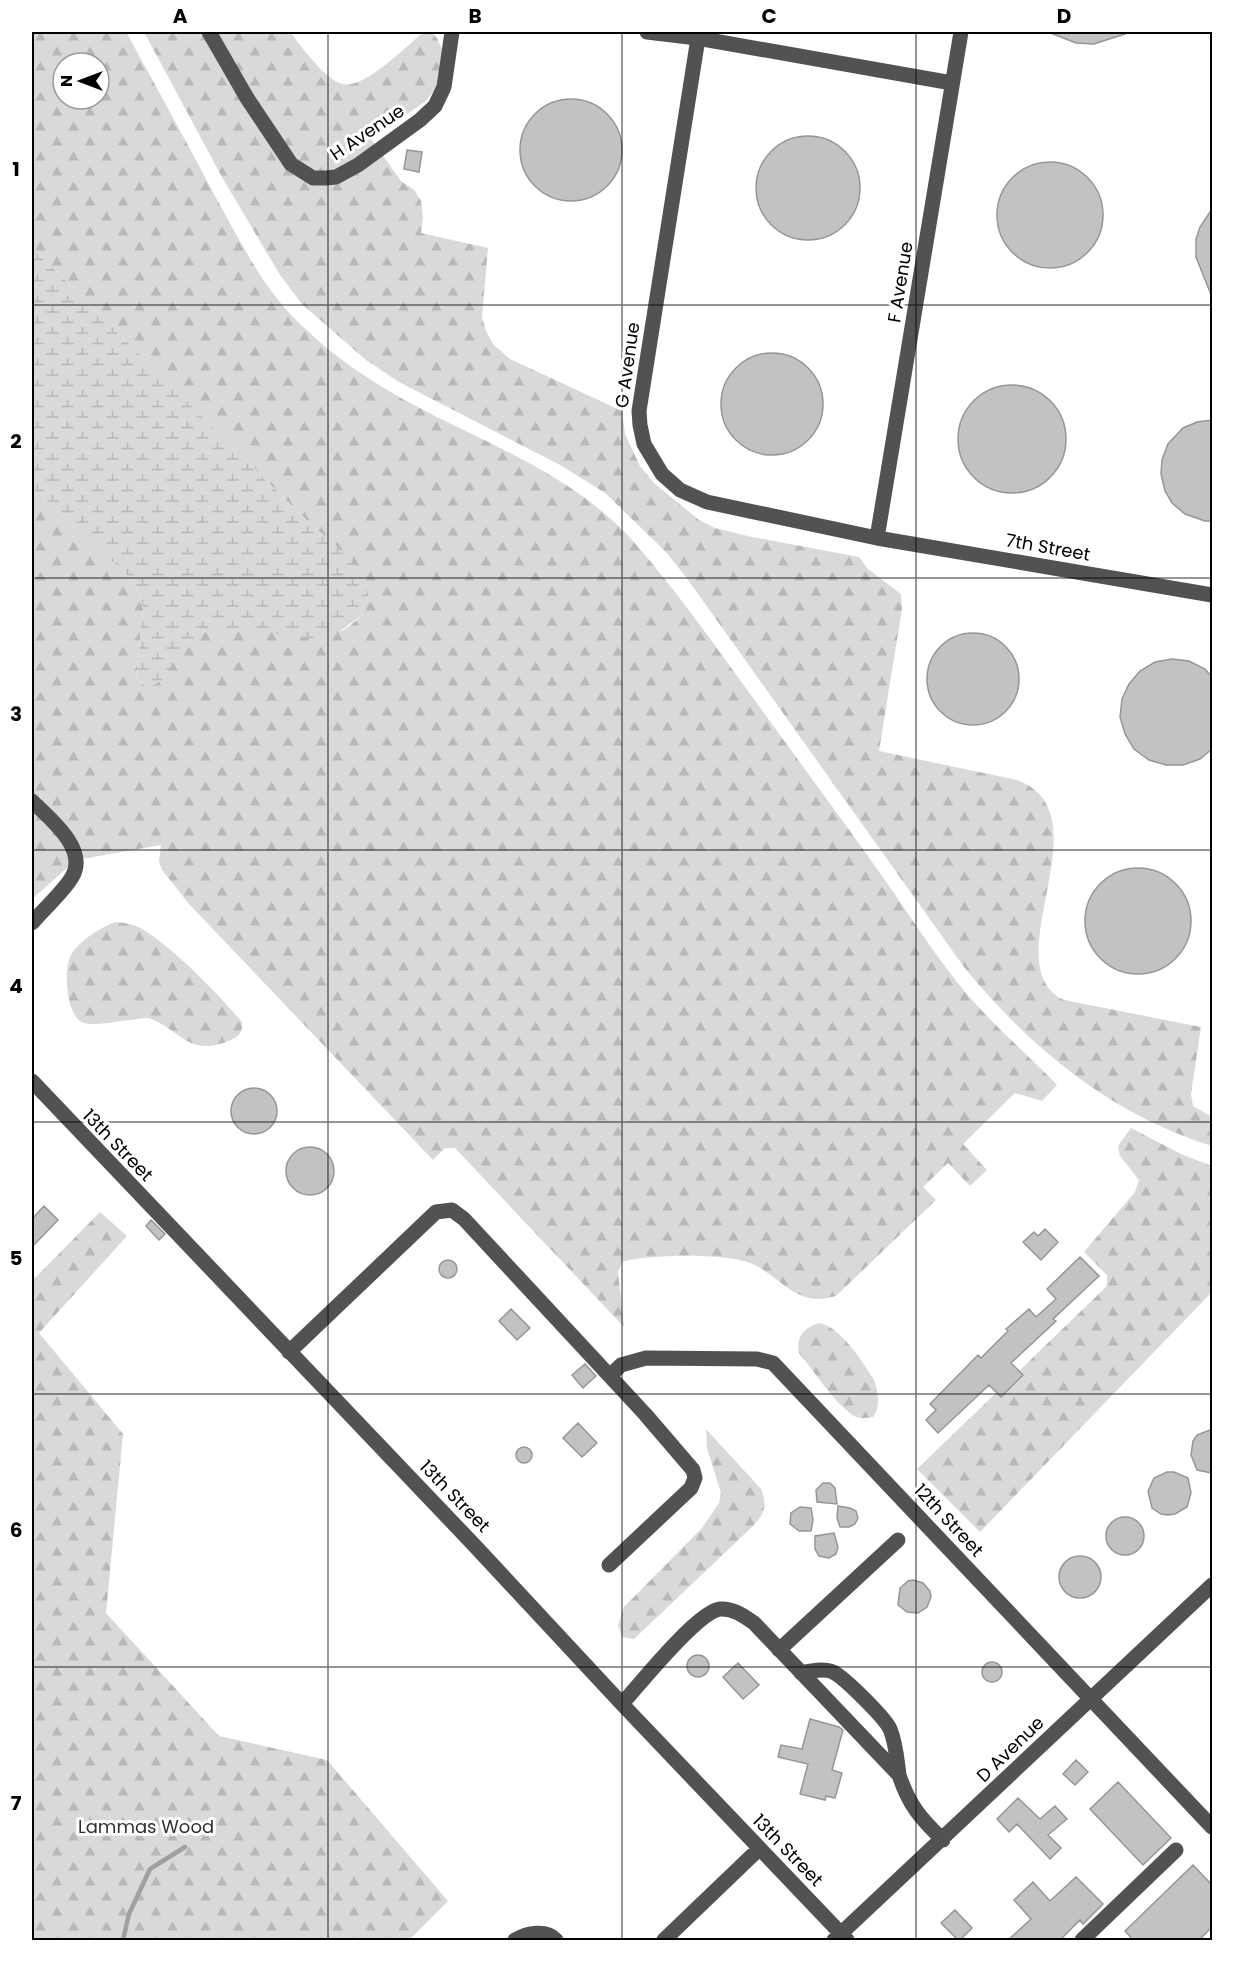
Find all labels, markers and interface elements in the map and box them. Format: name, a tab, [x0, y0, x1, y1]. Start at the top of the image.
text: A	[173, 2, 188, 30]
text: B	[468, 2, 482, 30]
text: C	[761, 2, 777, 30]
text: D	[1057, 2, 1071, 30]
north arrow	[51, 51, 111, 111]
text: N	[55, 75, 78, 87]
street label: H Avenue	[325, 98, 409, 166]
text: 1	[12, 155, 20, 183]
street label: F Avenue	[881, 240, 919, 324]
street label: G Avenue	[609, 320, 645, 410]
text: 2	[10, 427, 22, 455]
street label: 7th Street	[1004, 527, 1092, 567]
text: 3	[10, 700, 22, 728]
text: 4	[9, 972, 23, 1000]
street label: 13th Street	[77, 1103, 159, 1187]
text: 5	[10, 1244, 23, 1272]
street label: 13th Street	[414, 1454, 496, 1538]
street label: 12th Street	[909, 1478, 989, 1562]
text: 6	[10, 1516, 22, 1544]
street label: D Avenue	[971, 1710, 1049, 1788]
text: 7	[11, 1789, 22, 1817]
street label: 13th Street	[747, 1808, 829, 1892]
park label: Lammas Wood	[78, 1814, 214, 1839]

